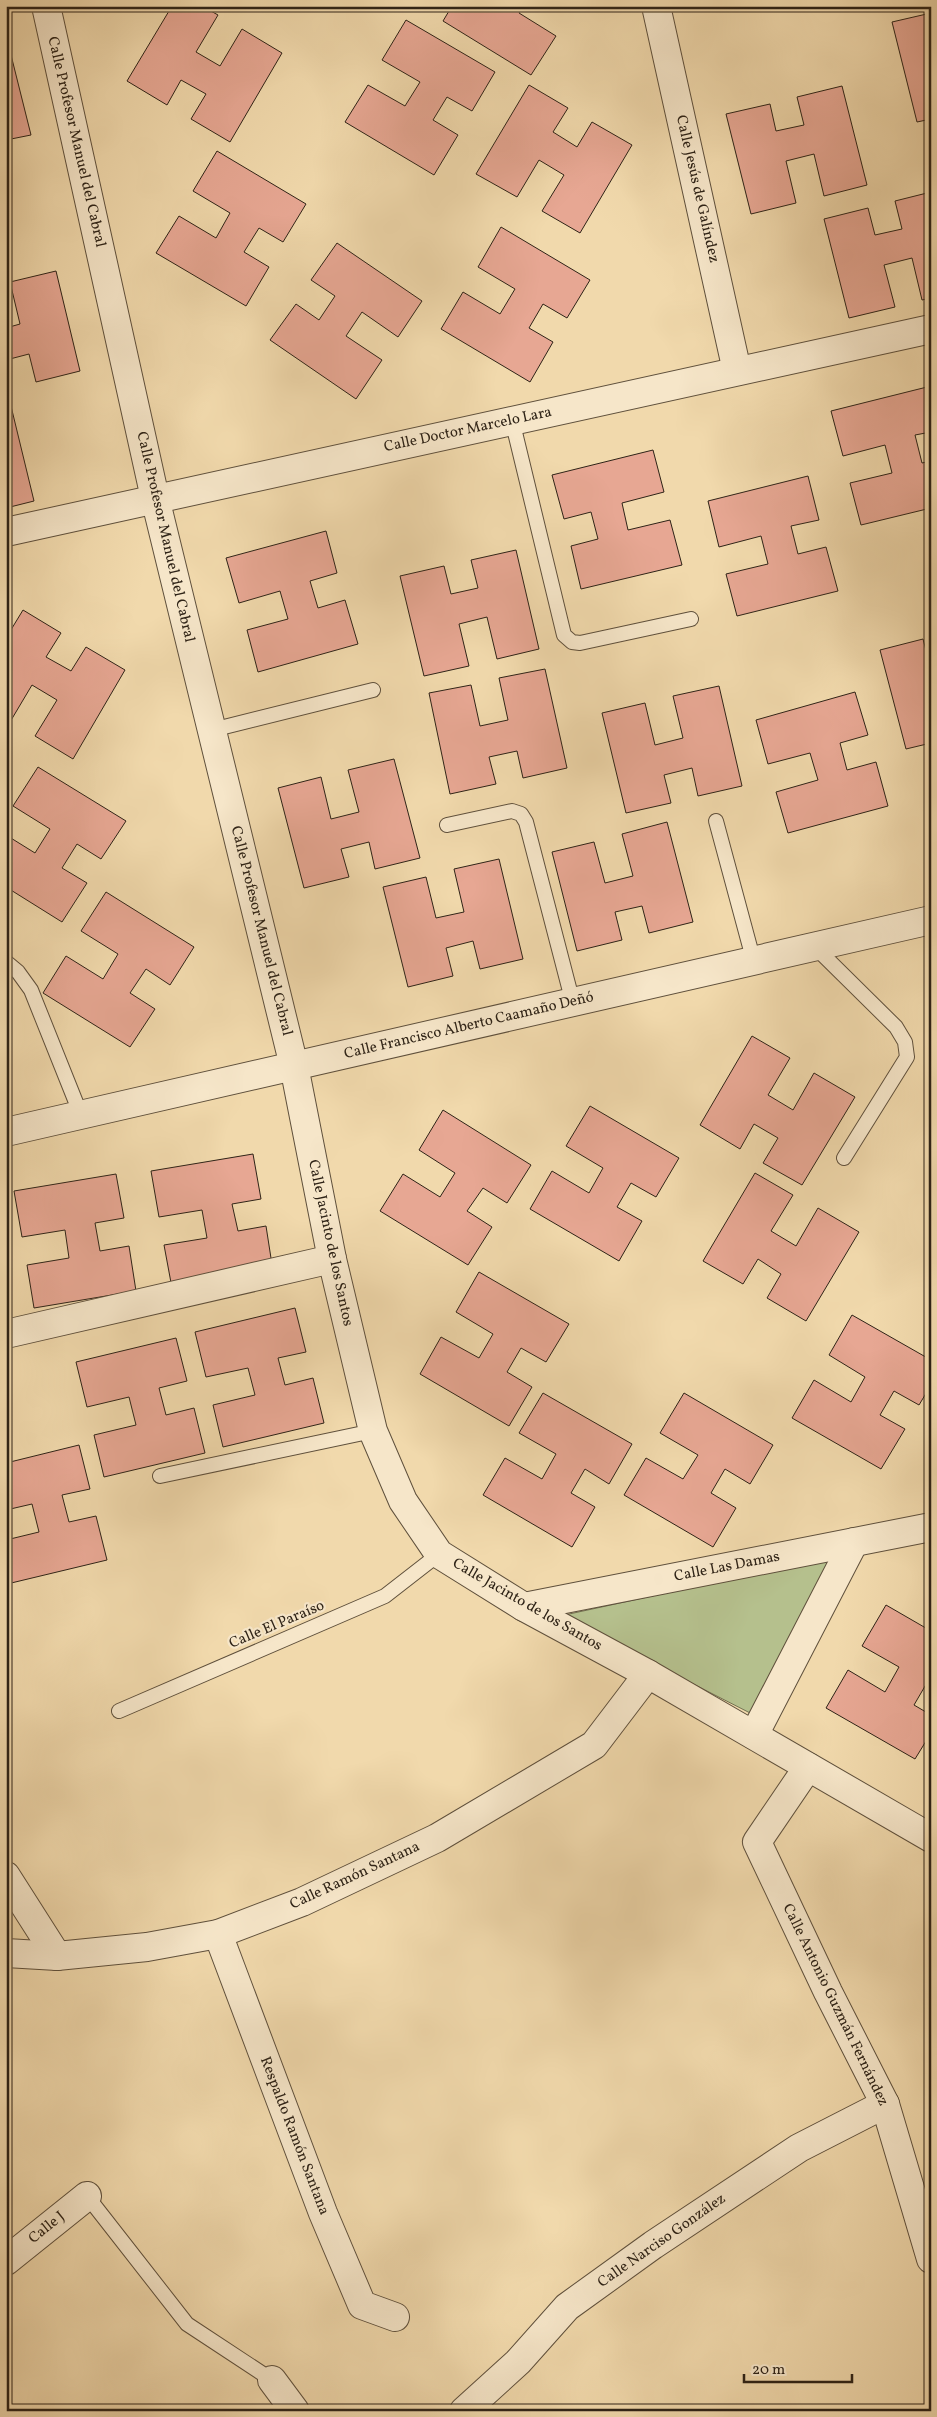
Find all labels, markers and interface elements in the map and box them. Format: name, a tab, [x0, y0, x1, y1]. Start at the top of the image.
street label: Calle Profesor Manuel del Cabral	[42, 35, 110, 249]
street label: Calle Jesús de Galíndez	[670, 113, 724, 265]
street label: Calle Doctor Marcelo Lara	[382, 402, 554, 458]
street label: Calle Profesor Manuel del Cabral	[131, 430, 199, 644]
street label: Calle Profesor Manuel del Cabral	[225, 824, 297, 1038]
street label: Calle Francisco Alberto Caamaño Deñó	[342, 987, 596, 1065]
street label: Calle Jacinto de los Santos	[302, 1158, 358, 1328]
street label: Calle Las Damas	[672, 1546, 782, 1588]
street label: Calle Jacinto de los Santos	[448, 1553, 606, 1657]
street label: Calle El Paraíso	[226, 1595, 328, 1655]
street label: Calle Ramón Santana	[287, 1837, 423, 1915]
street label: Calle Antonio Guzmán Fernández	[777, 1900, 893, 2110]
street label: Respaldo Ramón Santana	[254, 2054, 334, 2218]
street label: Calle Narciso González	[594, 2189, 730, 2293]
street label: Calle J	[24, 2207, 70, 2249]
scale bar	[744, 2352, 852, 2384]
text: 20 m	[752, 2360, 785, 2381]

